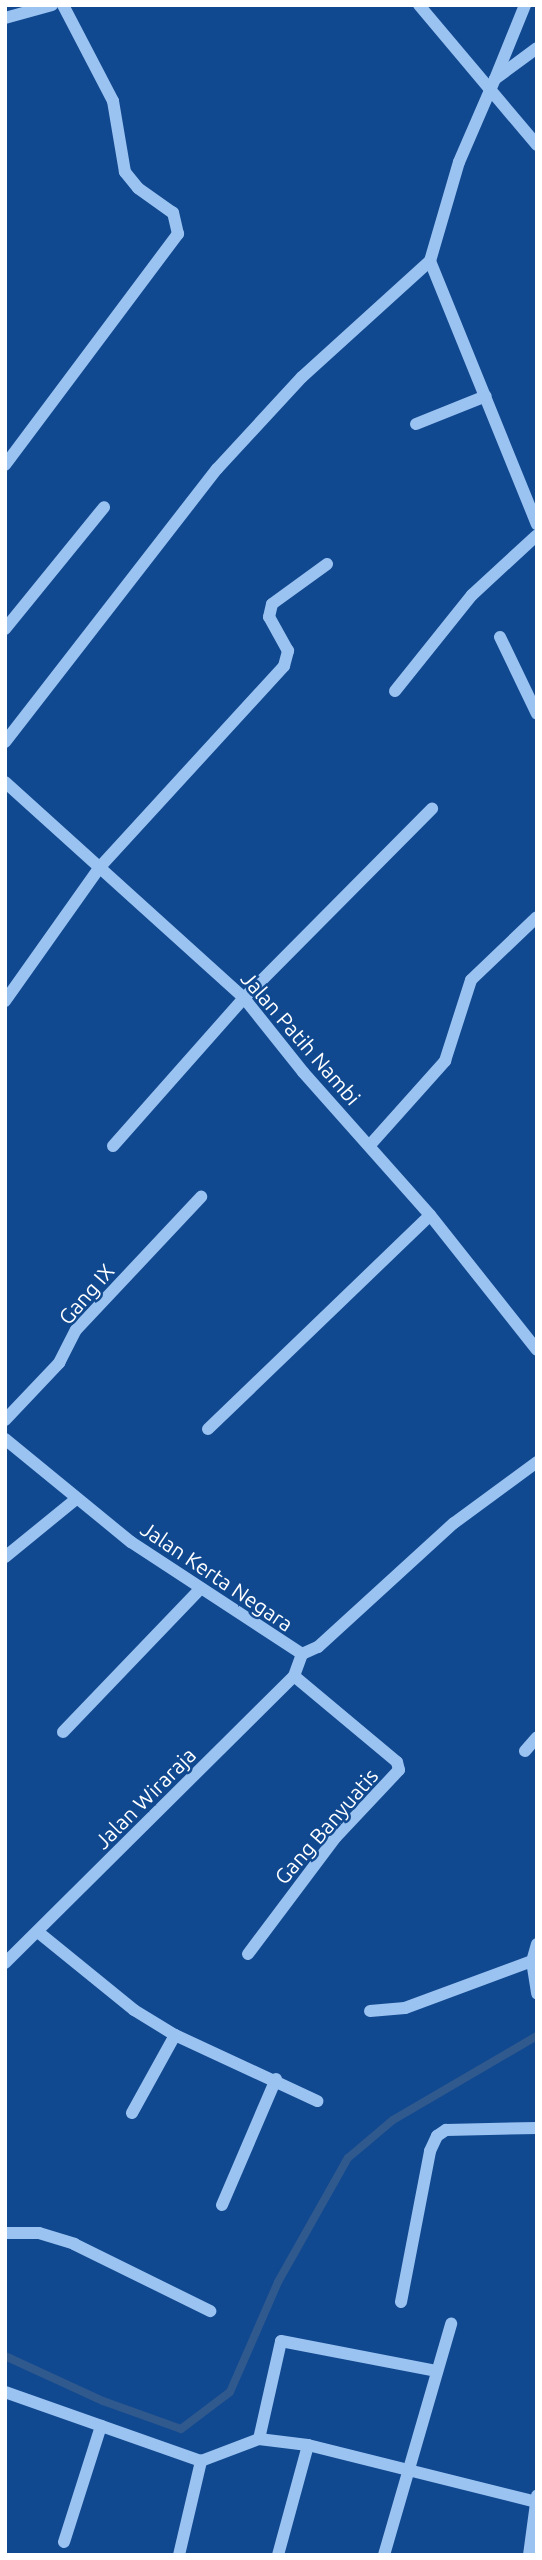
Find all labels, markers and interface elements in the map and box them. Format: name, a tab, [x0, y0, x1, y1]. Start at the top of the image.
street label: Jalan Patih Nambi	[236, 966, 366, 1110]
street label: Gang IX	[53, 1259, 119, 1329]
street label: Jalan Kerta Negara	[136, 1516, 298, 1636]
street label: Jalan Wiraraja	[89, 1742, 201, 1854]
street label: Gang Banyuatis	[269, 1763, 383, 1889]

